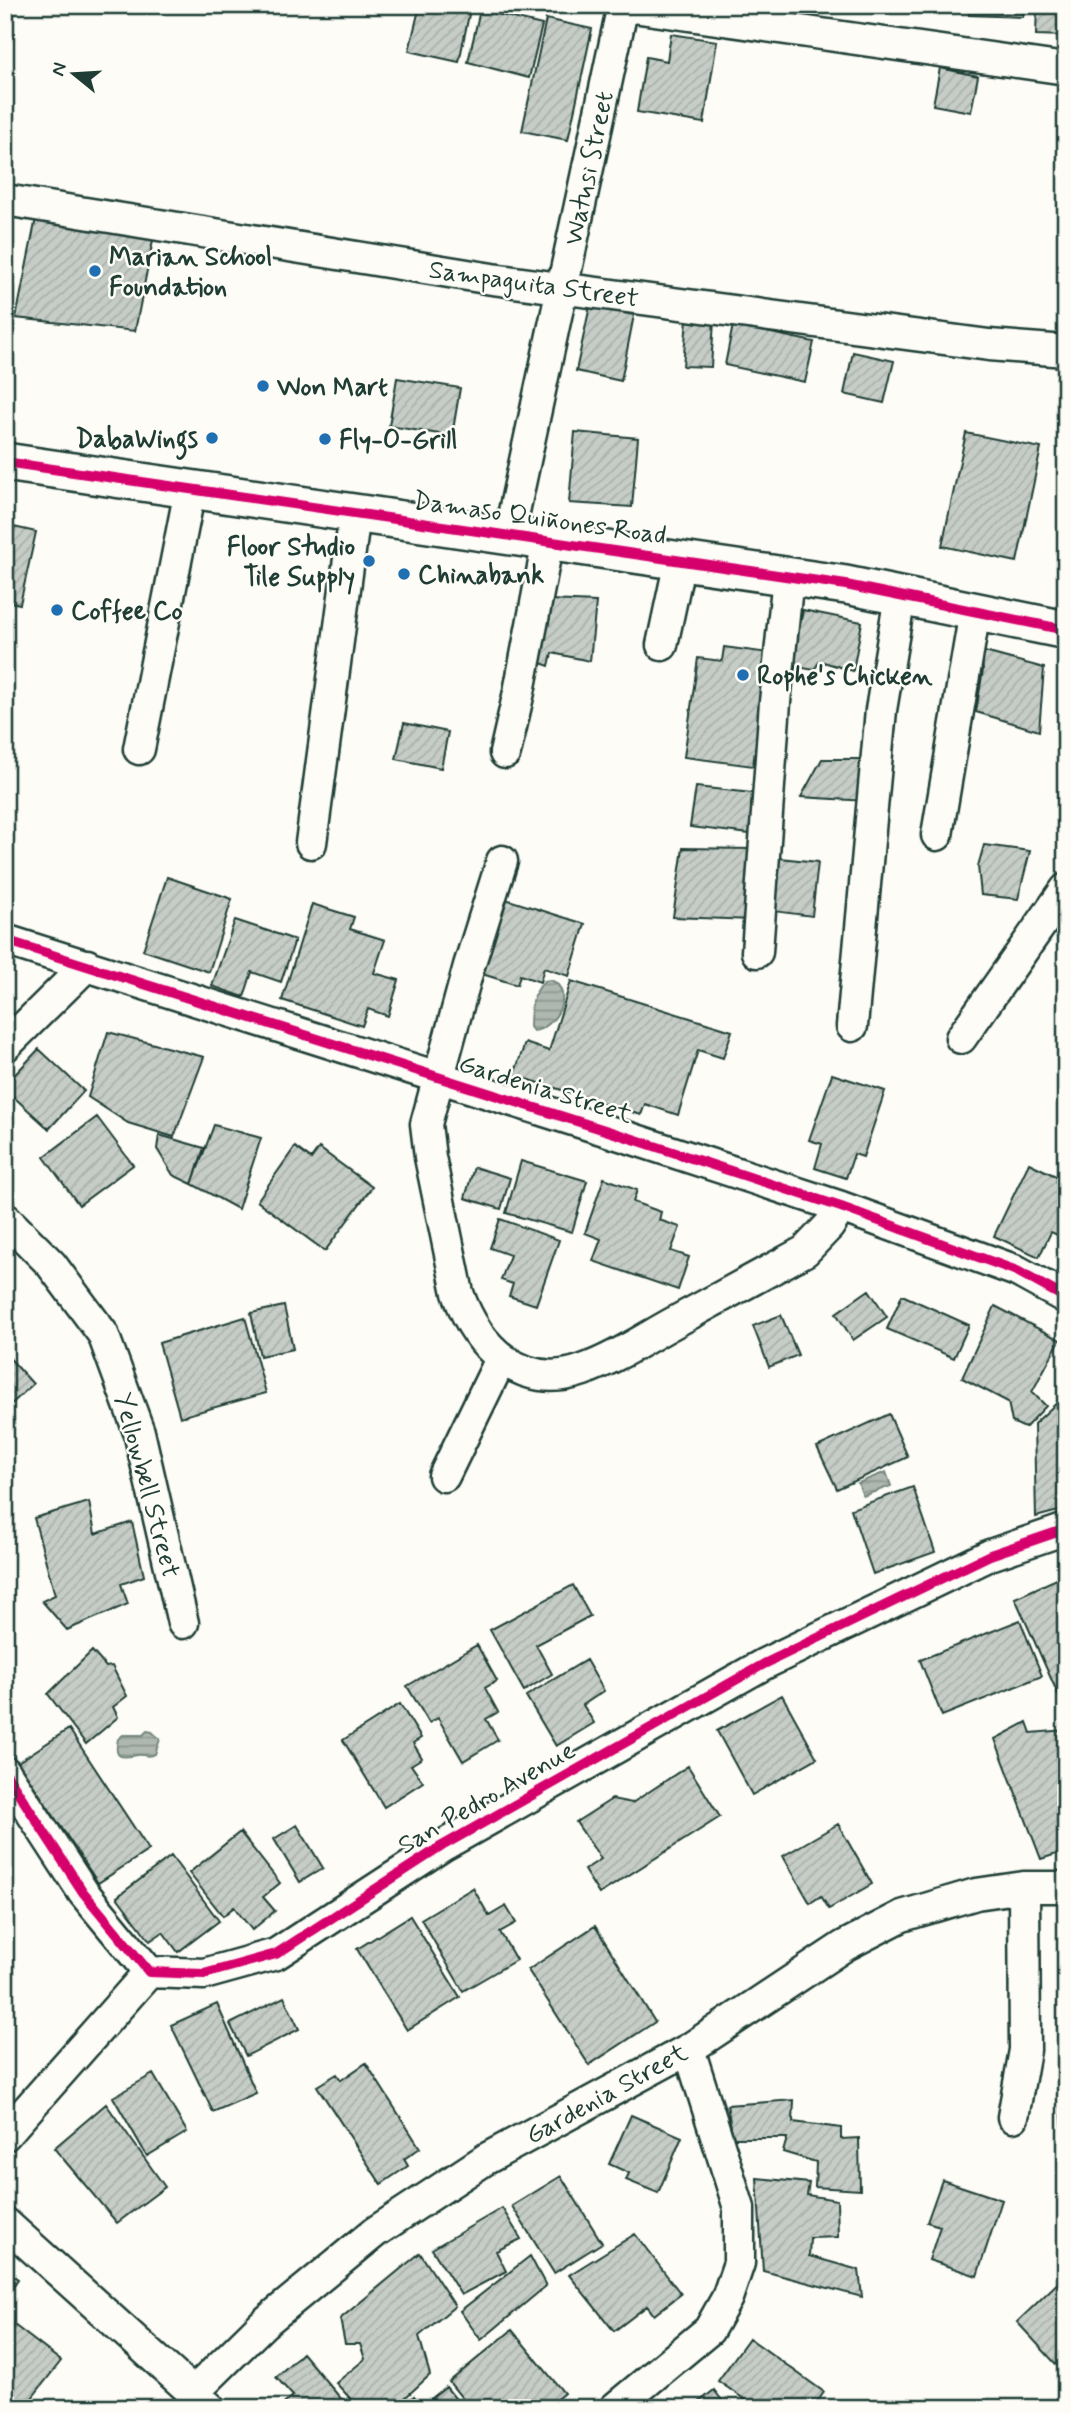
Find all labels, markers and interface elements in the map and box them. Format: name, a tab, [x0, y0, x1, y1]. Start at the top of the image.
north arrow	[38, 38, 108, 108]
text: N	[45, 59, 73, 79]
street label: Watusi Street	[557, 88, 623, 249]
place label: Marian School Foundation	[109, 241, 272, 305]
street label: Sampaguita Street	[427, 253, 641, 317]
marker: Marian School Foundation	[87, 263, 103, 279]
place label: Won Mart	[276, 371, 388, 405]
marker: Won Mart	[255, 378, 271, 394]
place label: DabaWings	[75, 423, 198, 460]
place label: Fly-O-Grill	[339, 424, 457, 458]
marker: DabaWings	[204, 430, 220, 446]
marker: Fly-O-Grill	[317, 431, 333, 447]
street label: Damaso Quiñones Road	[411, 484, 668, 554]
place label: Floor Studio Tile Supply	[227, 531, 355, 595]
marker: Floor Studio Tile Supply	[361, 553, 377, 569]
place label: Chinabank	[418, 559, 544, 593]
marker: Chinabank	[396, 566, 412, 582]
place label: Coffee Co	[71, 595, 183, 629]
marker: Coffee Co	[49, 602, 65, 618]
place label: Rophe's Chicken	[757, 660, 933, 694]
marker: Rophe's Chicken	[735, 667, 751, 683]
street label: Gardenia Street	[454, 1047, 636, 1132]
street label: Yellowbell Street	[105, 1389, 187, 1582]
street label: San Pedro Avenue	[392, 1734, 582, 1863]
street label: Gardenia Street	[520, 2036, 694, 2153]

